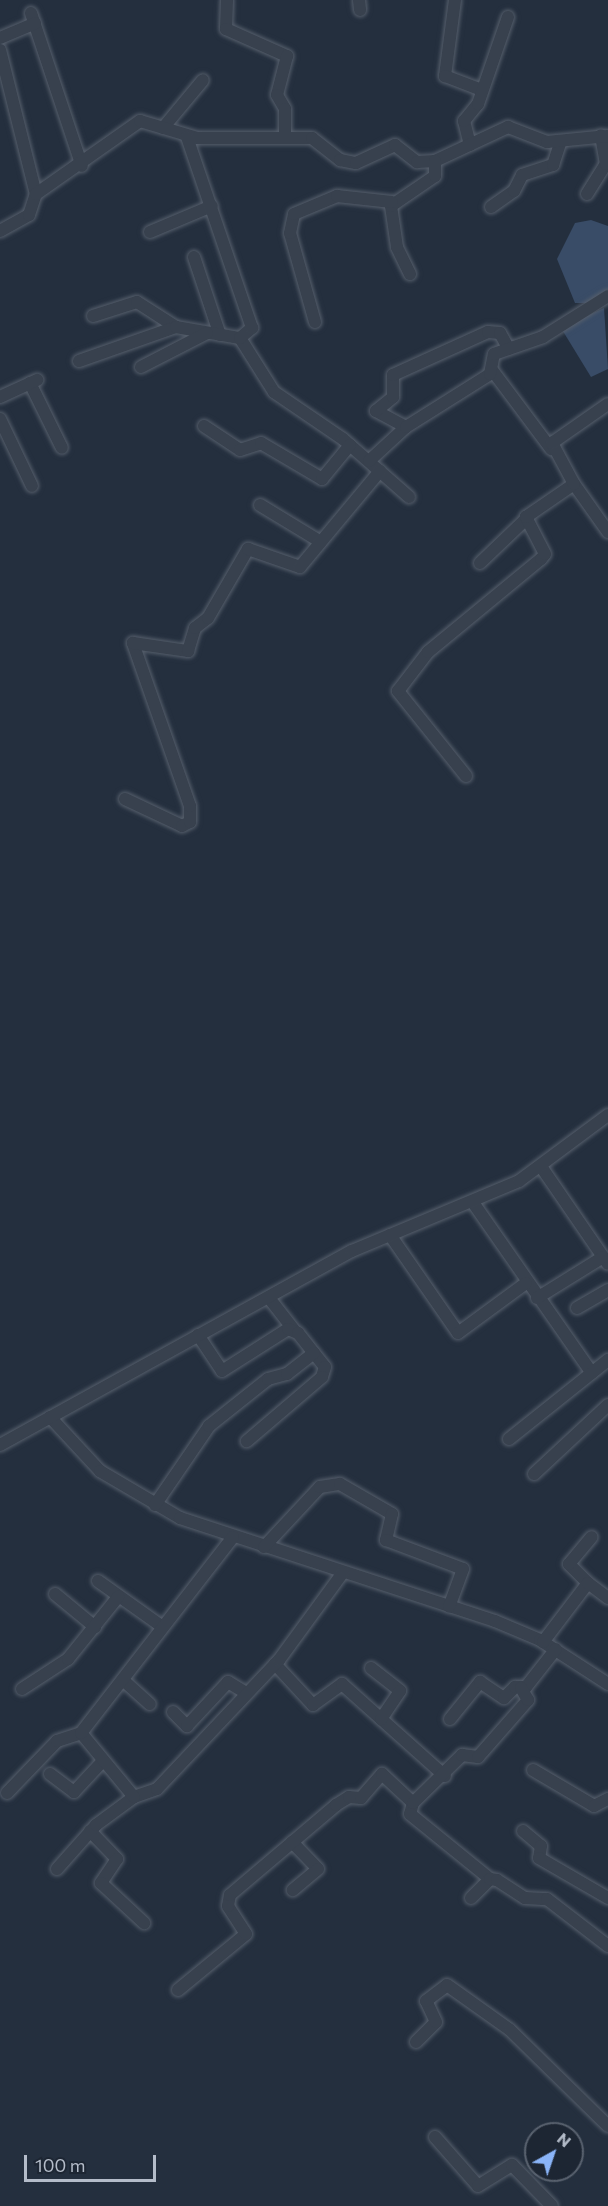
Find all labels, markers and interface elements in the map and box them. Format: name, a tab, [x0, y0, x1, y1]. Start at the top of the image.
north arrow	[524, 2122, 584, 2182]
text: N	[554, 2128, 575, 2150]
scale bar	[27, 2143, 159, 2181]
text: 100 m	[35, 2154, 85, 2176]

